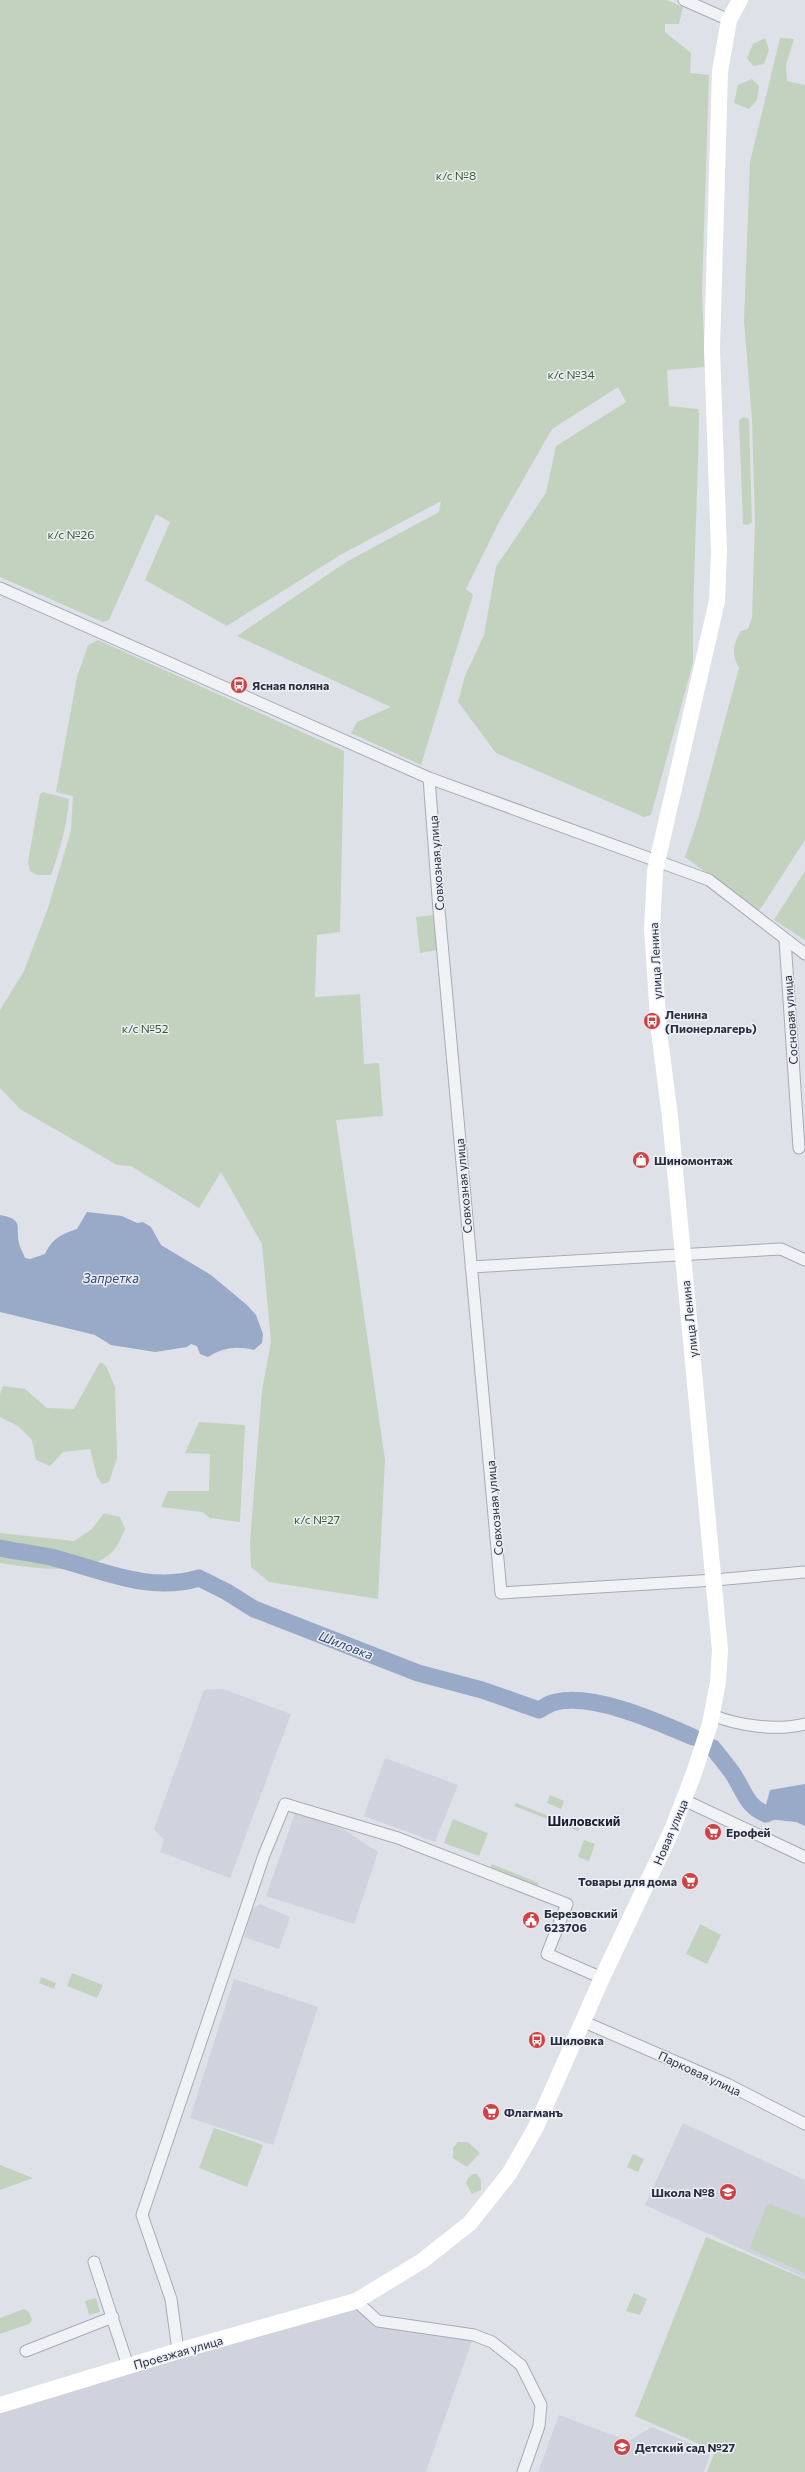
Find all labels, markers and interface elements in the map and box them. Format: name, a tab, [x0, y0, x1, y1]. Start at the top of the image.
park label: к/с №8	[436, 168, 476, 182]
park label: к/с №34	[547, 367, 595, 381]
park label: к/с №26	[47, 527, 95, 541]
bus stop icon: Ясная поляна	[229, 675, 249, 695]
place label: Ясная поляна	[252, 678, 329, 692]
street label: Совхозная улица	[426, 815, 446, 911]
street label: улица Ленина	[646, 922, 664, 1000]
street label: Сосновая улица	[780, 975, 800, 1065]
place label: Ленина (Пионерлагерь)	[665, 1007, 757, 1035]
bus stop icon: Ленина (Пионерлагерь)	[642, 1011, 662, 1031]
park label: к/с №52	[122, 1021, 169, 1035]
street label: Совхозная улица	[452, 1138, 474, 1234]
shop icon: Шиномонтаж	[631, 1150, 651, 1170]
place label: Шиномонтаж	[654, 1153, 734, 1167]
water label: Запретка	[83, 1270, 139, 1286]
street label: улица Ленина	[678, 1280, 700, 1358]
street label: Совхозная улица	[483, 1460, 505, 1556]
park label: к/с №27	[294, 1512, 340, 1526]
water label: Шиловка	[317, 1627, 376, 1663]
street label: Новая улица	[650, 1797, 690, 1867]
district label: Шиловский	[548, 1813, 620, 1829]
supermarket icon: Ерофей	[703, 1822, 723, 1842]
place label: Ерофей	[726, 1825, 770, 1839]
supermarket icon: Товары для дома	[680, 1871, 700, 1891]
place label: Товары для дома	[578, 1874, 677, 1888]
place label: Березовский 623706	[544, 1906, 618, 1934]
public building icon: Березовский 623706	[521, 1910, 541, 1930]
bus stop icon: Шиловка	[527, 2030, 547, 2050]
place label: Шиловка	[550, 2033, 604, 2047]
street label: Парковая улица	[656, 2048, 744, 2098]
supermarket icon: Флагманъ	[481, 2102, 501, 2122]
place label: Флагманъ	[504, 2105, 563, 2119]
school or university icon: Школа №8	[718, 2182, 738, 2202]
place label: Школа №8	[651, 2185, 715, 2199]
street label: Проезжая улица	[132, 2333, 224, 2371]
school or university icon: Детский сад №27	[612, 2437, 632, 2457]
place label: Детский сад №27	[635, 2440, 735, 2454]

